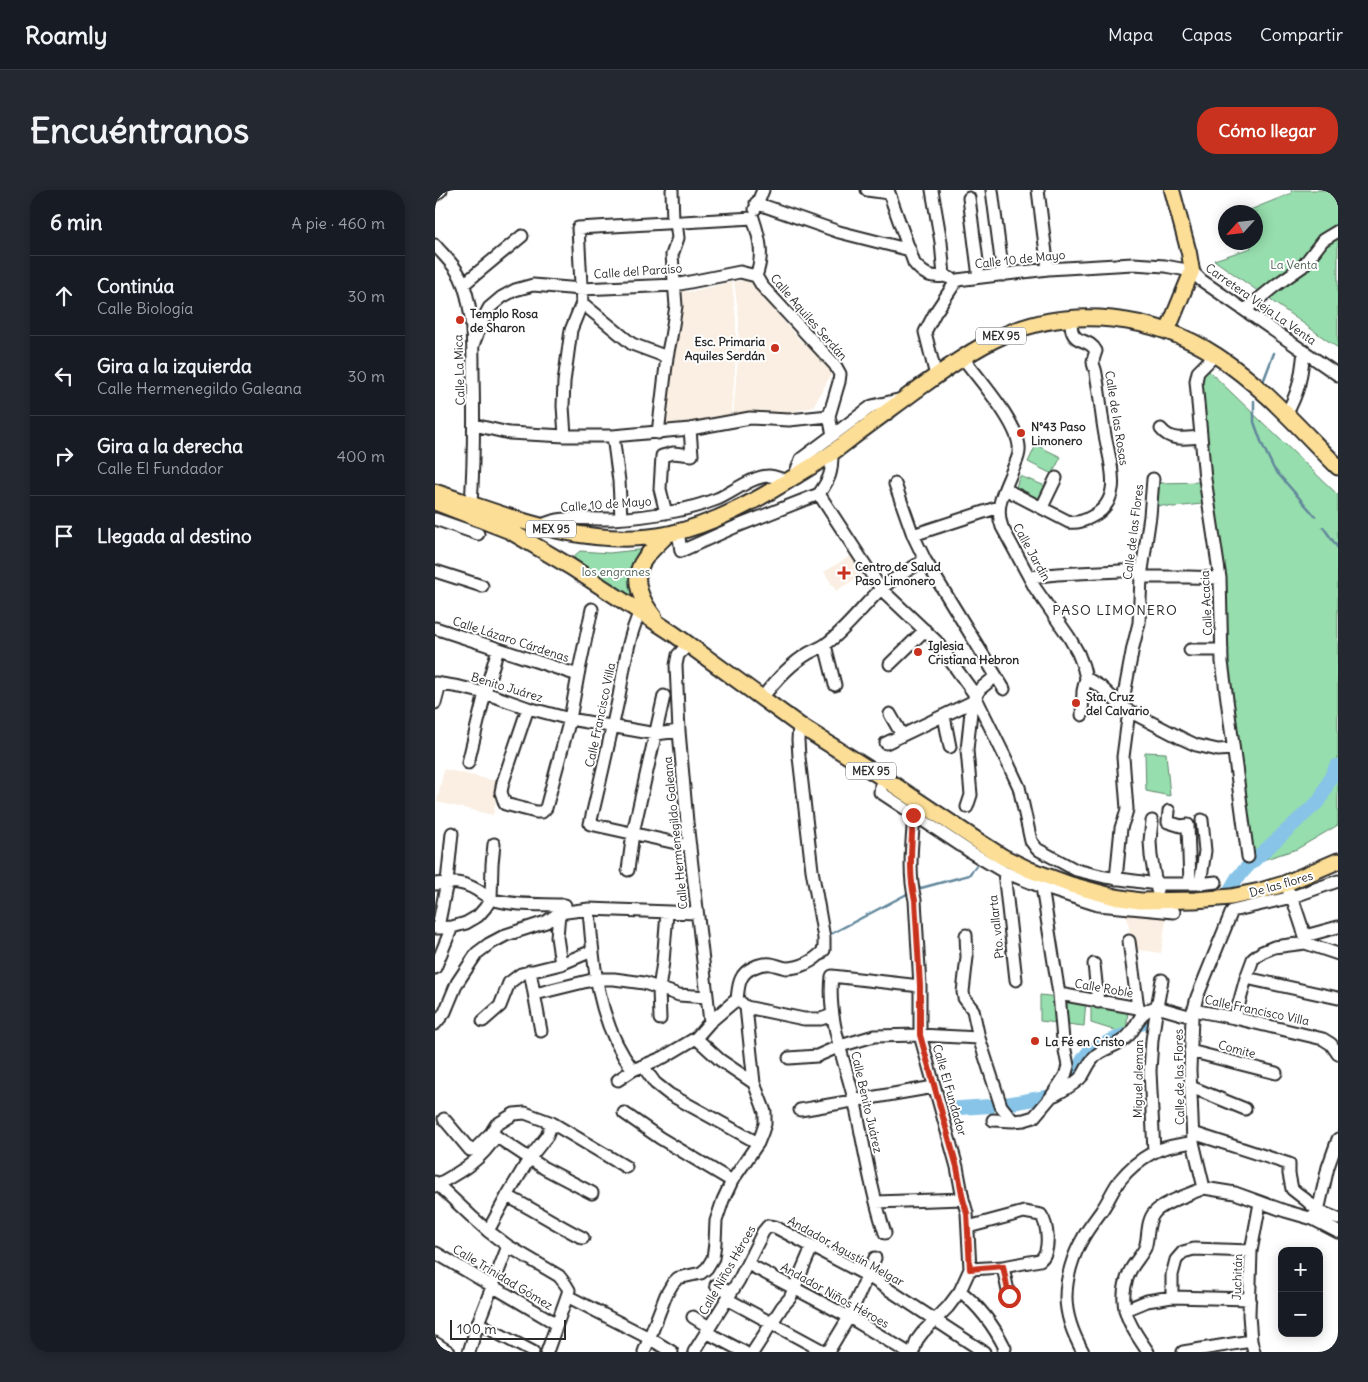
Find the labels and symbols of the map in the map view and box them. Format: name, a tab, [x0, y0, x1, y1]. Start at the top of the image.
north arrow	[1218, 205, 1263, 250]
street label: Calle 10 de Mayo	[974, 247, 1066, 271]
park label: La Venta	[1270, 257, 1318, 272]
street label: Calle del Paraíso	[593, 260, 683, 282]
street label: Carretera Vieja La Venta	[1203, 260, 1319, 348]
street label: Calle Aquiles Serdán	[767, 271, 851, 363]
place label: Templo Rosa de Sharon	[470, 306, 538, 335]
marker: Templo Rosa de Sharon	[454, 314, 466, 326]
road number: MEX 95	[976, 328, 1026, 344]
street label: Calle La Mica	[450, 334, 468, 406]
place label: Esc. Primaria Aquiles Serdán	[685, 334, 765, 364]
marker: Esc. Primaria Aquiles Serdán	[769, 342, 781, 354]
street label: Calle de las Rosas	[1102, 370, 1132, 466]
place label: N°43 Paso Limonero	[1031, 419, 1086, 448]
marker: N°43 Paso Limonero	[1015, 427, 1027, 439]
street label: Calle de las Flores	[1120, 483, 1146, 581]
street label: Calle 10 de Mayo	[560, 493, 652, 515]
road number: MEX 95	[526, 520, 576, 538]
street label: Calle Jardín	[1010, 520, 1054, 584]
place label: Centro de Salud Paso Limonero	[855, 559, 941, 588]
park label: los engranes	[582, 564, 650, 579]
marker: Centro de Salud Paso Limonero	[837, 566, 851, 580]
street label: Calle Acacia	[1197, 570, 1215, 636]
district label: PASO LIMONERO	[1052, 601, 1178, 619]
street label: Calle Lázaro Cárdenas	[451, 613, 571, 665]
place label: Iglesia Cristiana Hebron	[928, 638, 1019, 667]
marker: Iglesia Cristiana Hebron	[912, 646, 924, 658]
street label: Calle Francisco Villa	[582, 661, 618, 769]
street label: Benito Juárez	[469, 669, 545, 705]
place label: Sta. Cruz del Calvario	[1086, 689, 1150, 718]
marker: Sta. Cruz del Calvario	[1070, 697, 1082, 709]
street label: Calle Hermenegildo Galeana	[659, 756, 690, 910]
road number: MEX 95	[846, 762, 896, 780]
route end	[902, 804, 925, 827]
street label: De las flores	[1247, 868, 1315, 900]
street label: Pto. vallarta	[985, 894, 1007, 960]
street label: Calle Roble	[1073, 975, 1135, 1001]
street label: Calle Francisco Villa	[1203, 992, 1311, 1028]
street label: Calle de las Flores	[1171, 1029, 1187, 1125]
place label: La Fé en Cristo	[1045, 1034, 1125, 1049]
marker: La Fé en Cristo	[1029, 1035, 1041, 1047]
street label: Comite	[1217, 1037, 1257, 1061]
street label: Miguel aleman	[1130, 1040, 1146, 1118]
street label: Calle El Fundador	[930, 1042, 970, 1138]
street label: Calle Benito Juárez	[848, 1050, 886, 1154]
street label: Andador Agustín Melgar	[785, 1213, 907, 1289]
street label: Calle Niños Héroes	[695, 1223, 759, 1317]
street label: Calle Trinidad Gómez	[450, 1241, 556, 1313]
street label: Juchitán	[1229, 1253, 1245, 1301]
street label: Andador Niños Héroes	[778, 1259, 892, 1331]
route start	[998, 1285, 1021, 1308]
scale bar	[450, 1317, 566, 1340]

